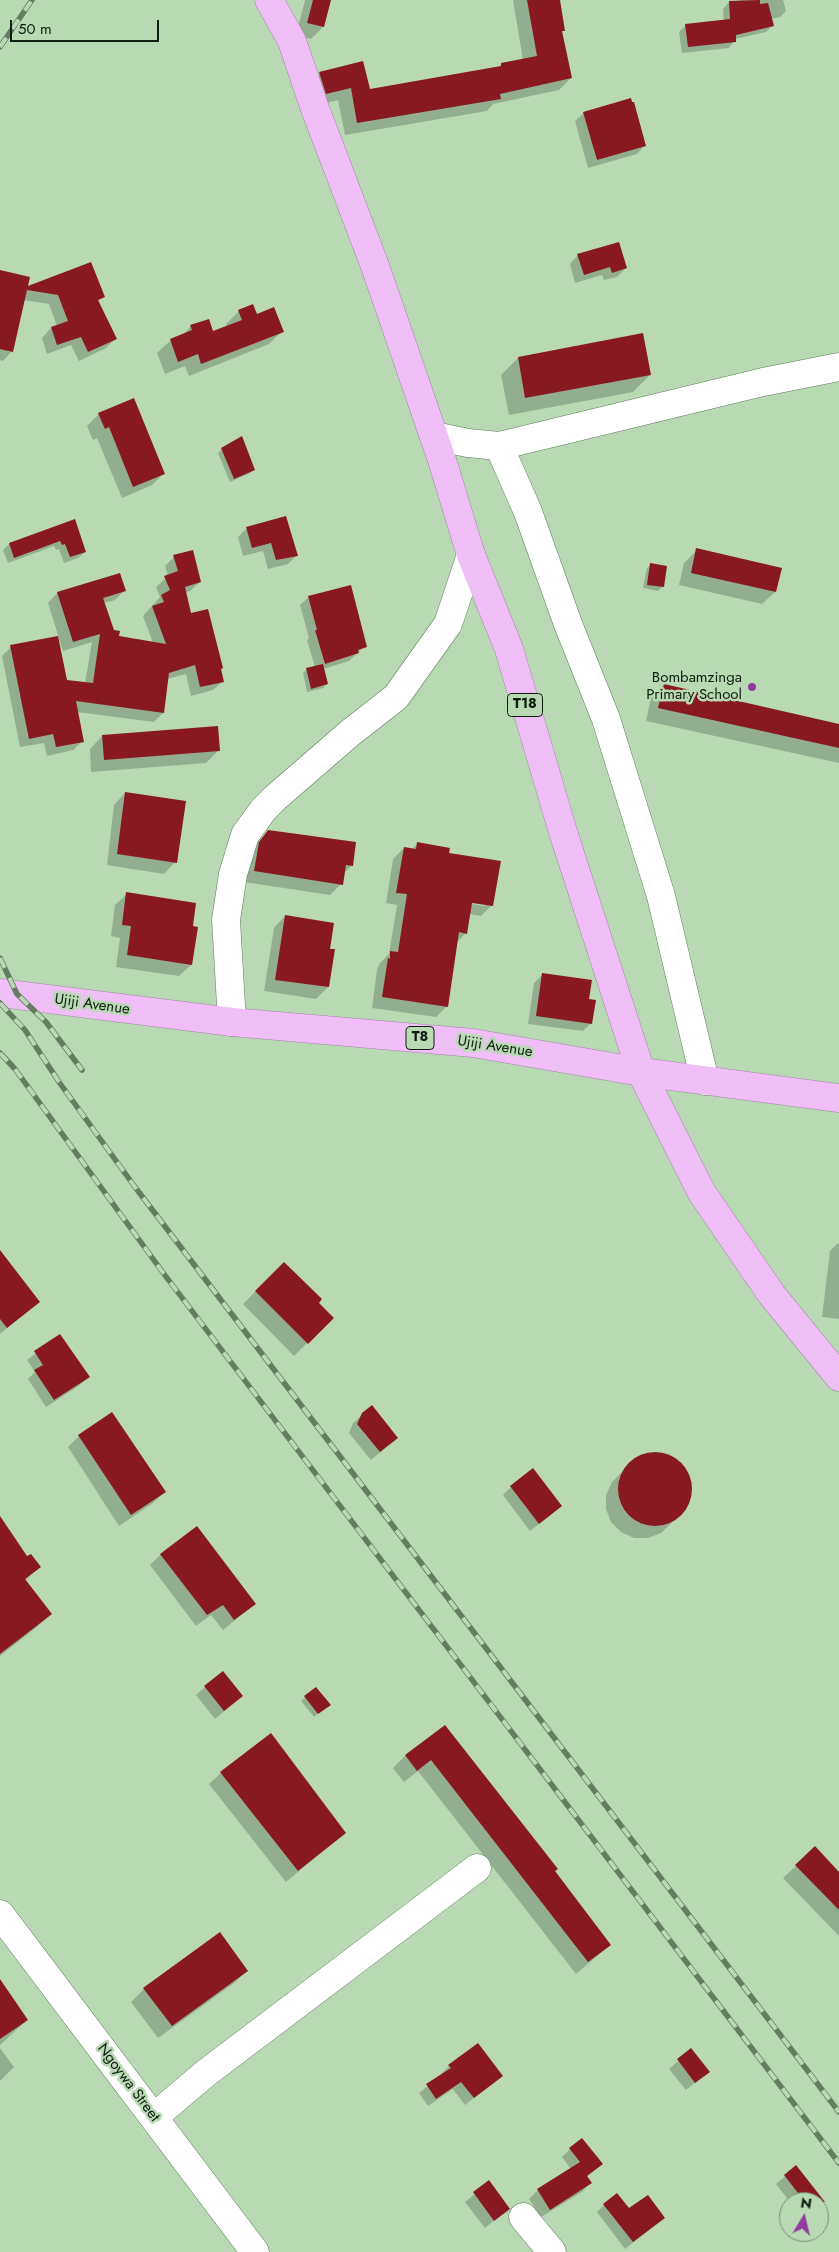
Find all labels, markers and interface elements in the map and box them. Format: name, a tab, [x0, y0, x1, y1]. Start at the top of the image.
scale bar	[12, 10, 161, 42]
text: 50 m	[18, 18, 52, 40]
place label: Bombamzinga Primary School	[646, 669, 742, 704]
marker: Bombamzinga Primary School	[746, 681, 758, 693]
road number: T18	[508, 694, 542, 716]
street label: Ujiji Avenue	[53, 991, 131, 1019]
road number: T8	[406, 1026, 434, 1050]
street label: Ujiji Avenue	[456, 1032, 534, 1062]
street label: Ngoywa Street	[93, 2040, 163, 2126]
north arrow	[779, 2192, 829, 2242]
text: N	[799, 2192, 813, 2214]

